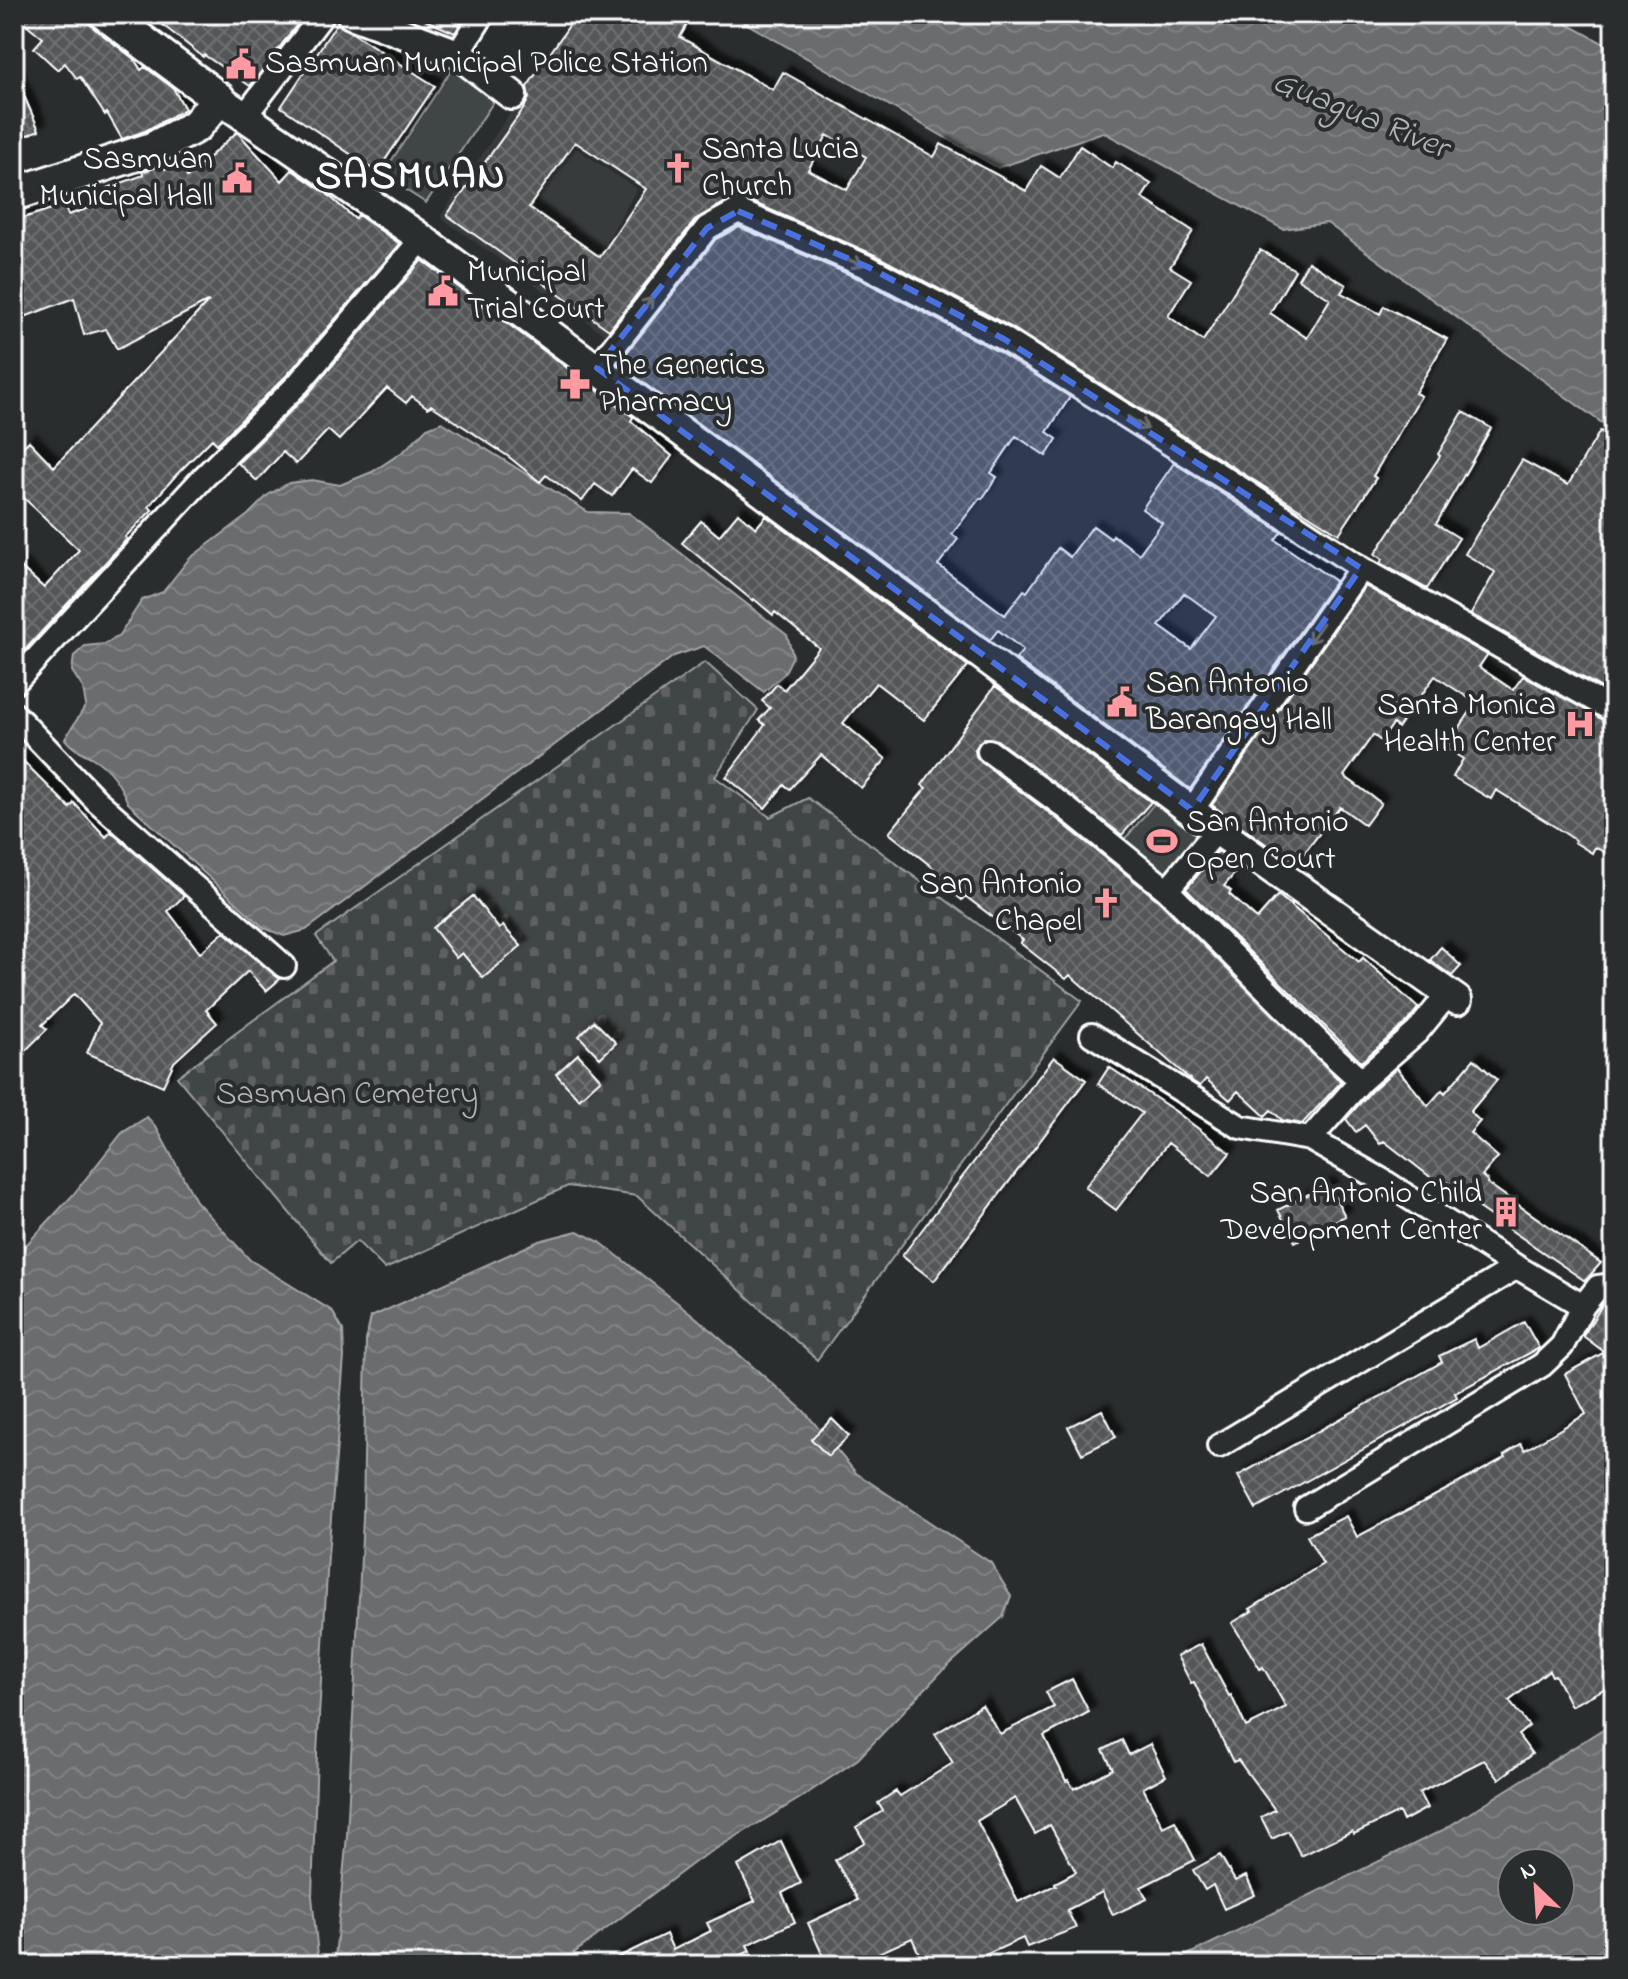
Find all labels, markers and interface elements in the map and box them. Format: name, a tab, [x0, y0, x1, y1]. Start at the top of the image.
place label: Sasmuan Municipal Police Station	[265, 41, 708, 88]
public building icon: Sasmuan Municipal Police Station	[224, 47, 258, 81]
water label: Guagua River	[1265, 58, 1459, 176]
place label: Santa Lucia Church	[702, 127, 859, 211]
place label: Sasmuan Municipal Hall	[39, 137, 213, 221]
district label: SASMUAN	[315, 148, 507, 207]
church icon: Santa Lucia Church	[661, 151, 695, 185]
public building icon: Sasmuan Municipal Hall	[220, 161, 254, 195]
place label: Municipal Trial Court	[467, 250, 605, 334]
one-way arrow	[839, 254, 864, 269]
public building icon: Municipal Trial Court	[426, 274, 460, 308]
one-way arrow	[637, 297, 654, 318]
place label: The Generics Pharmacy	[599, 343, 766, 427]
pharmacy icon: The Generics Pharmacy	[558, 367, 592, 401]
one-way arrow	[1126, 415, 1148, 432]
one-way arrow	[1308, 621, 1324, 643]
place label: San Antonio Barangay Hall	[1145, 661, 1332, 745]
place label: Santa Monica Health Center	[1377, 683, 1556, 767]
public building icon: San Antonio Barangay Hall	[1105, 685, 1139, 719]
hospital icon: Santa Monica Health Center	[1563, 707, 1597, 741]
place label: San Antonio Open Court	[1186, 800, 1349, 884]
sports icon: San Antonio Open Court	[1145, 824, 1179, 858]
place label: San Antonio Chapel	[919, 862, 1082, 946]
church icon: San Antonio Chapel	[1089, 886, 1123, 920]
park label: Sasmuan Cemetery	[216, 1072, 478, 1119]
place label: San Antonio Child Development Center	[1220, 1171, 1482, 1255]
building icon: San Antonio Child Development Center	[1489, 1195, 1523, 1229]
north arrow	[1496, 1847, 1576, 1927]
text: N	[1515, 1854, 1542, 1889]

